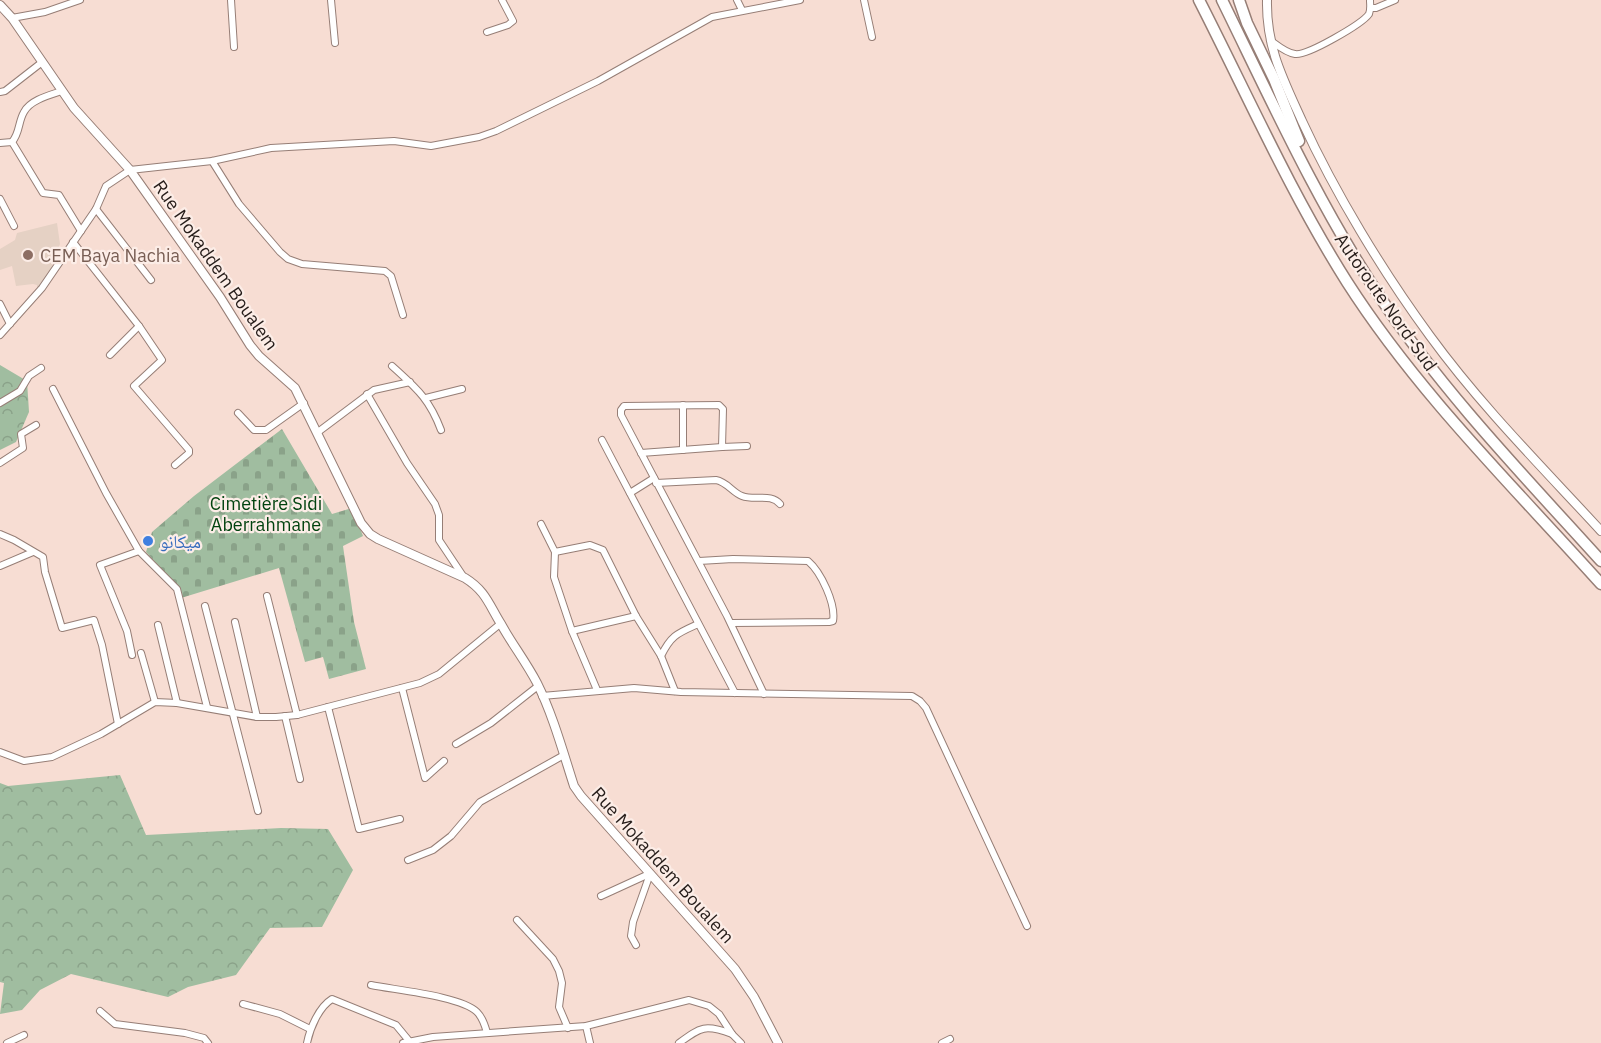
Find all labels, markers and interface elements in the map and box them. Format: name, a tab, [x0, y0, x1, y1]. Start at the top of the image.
street label: Rue Mokaddem Boualem	[149, 175, 283, 355]
street label: Autoroute Nord-Sud	[1330, 229, 1442, 375]
place label: CEM Baya Nachia	[40, 244, 181, 267]
marker: CEM Baya Nachia	[21, 248, 35, 262]
park label: Cimetière Sidi Aberrahmane	[210, 492, 322, 536]
place label: ميكانو	[160, 530, 201, 553]
marker: ميكانو	[141, 534, 155, 548]
street label: Rue Mokaddem Boualem	[587, 782, 739, 948]

